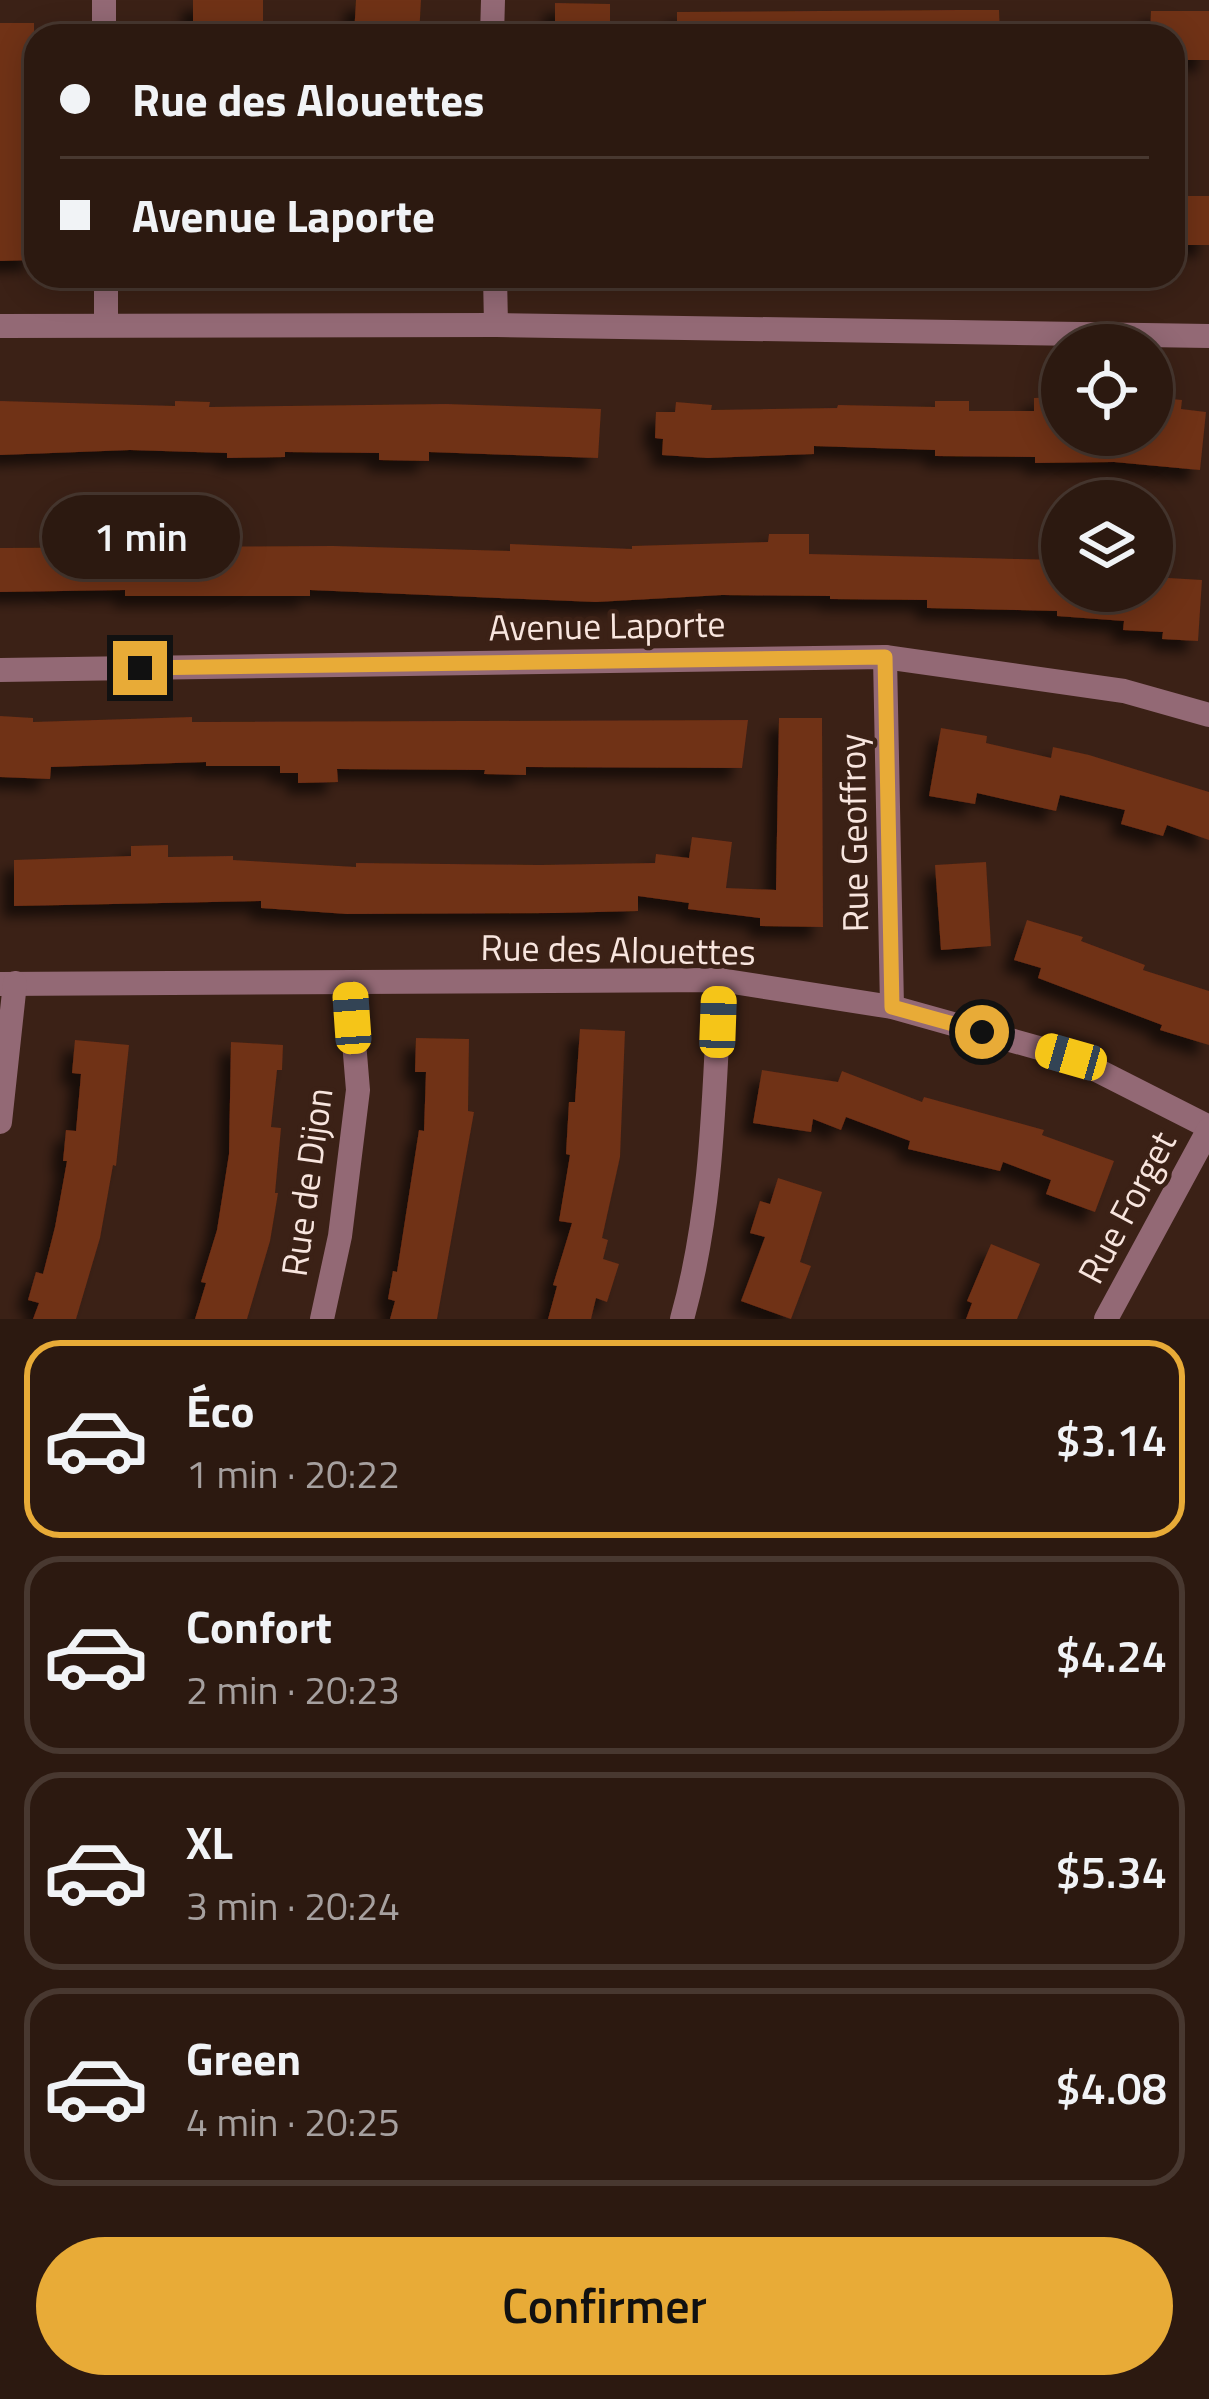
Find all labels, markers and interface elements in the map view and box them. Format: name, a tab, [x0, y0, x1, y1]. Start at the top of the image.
text: Rue des Alouettes	[132, 65, 484, 133]
text: Avenue Laporte	[132, 181, 435, 249]
map controls	[1041, 324, 1173, 612]
button: locate	[1041, 324, 1173, 456]
button: layers	[1041, 480, 1173, 612]
callout: 1 min	[41, 494, 239, 578]
text: 1 min	[94, 507, 188, 566]
street label: Avenue Laporte	[488, 595, 726, 655]
route end	[113, 641, 167, 695]
street label: Rue Geoffroy	[824, 733, 882, 933]
street label: Rue des Alouettes	[480, 919, 756, 979]
car	[332, 981, 372, 1055]
car	[699, 985, 737, 1059]
route start	[955, 1005, 1009, 1059]
car	[1031, 1030, 1111, 1084]
street label: Rue de Dijon	[266, 1084, 346, 1280]
street label: Rue Forget	[1063, 1120, 1189, 1293]
text: Éco	[186, 1376, 255, 1444]
icon: car	[42, 1385, 150, 1493]
text: $3.14	[1055, 1405, 1167, 1473]
text: 1 min · 20:22	[186, 1444, 400, 1503]
text: Confort	[186, 1592, 332, 1660]
icon: car	[42, 1601, 150, 1709]
text: $4.24	[1055, 1621, 1167, 1689]
text: 2 min · 20:23	[186, 1660, 400, 1719]
text: XL	[186, 1808, 233, 1876]
icon: car	[42, 1817, 150, 1925]
text: $5.34	[1055, 1837, 1167, 1905]
text: 3 min · 20:24	[186, 1876, 400, 1935]
text: Green	[186, 2024, 301, 2092]
icon: car	[42, 2033, 150, 2141]
text: $4.08	[1055, 2053, 1167, 2121]
text: 4 min · 20:25	[186, 2092, 400, 2151]
button: Confirmer	[36, 2237, 1173, 2375]

